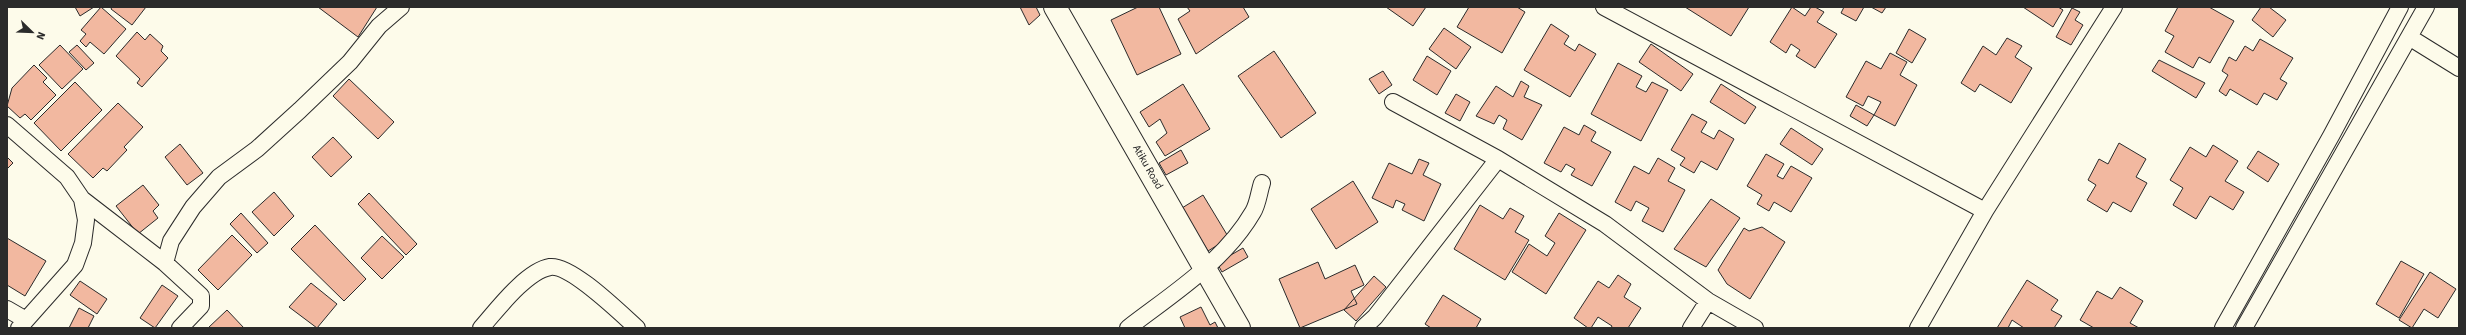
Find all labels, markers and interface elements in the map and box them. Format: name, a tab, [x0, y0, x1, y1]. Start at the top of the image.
north arrow	[12, 12, 52, 52]
text: N	[32, 29, 49, 42]
street label: Atiku Road	[1129, 142, 1167, 192]

